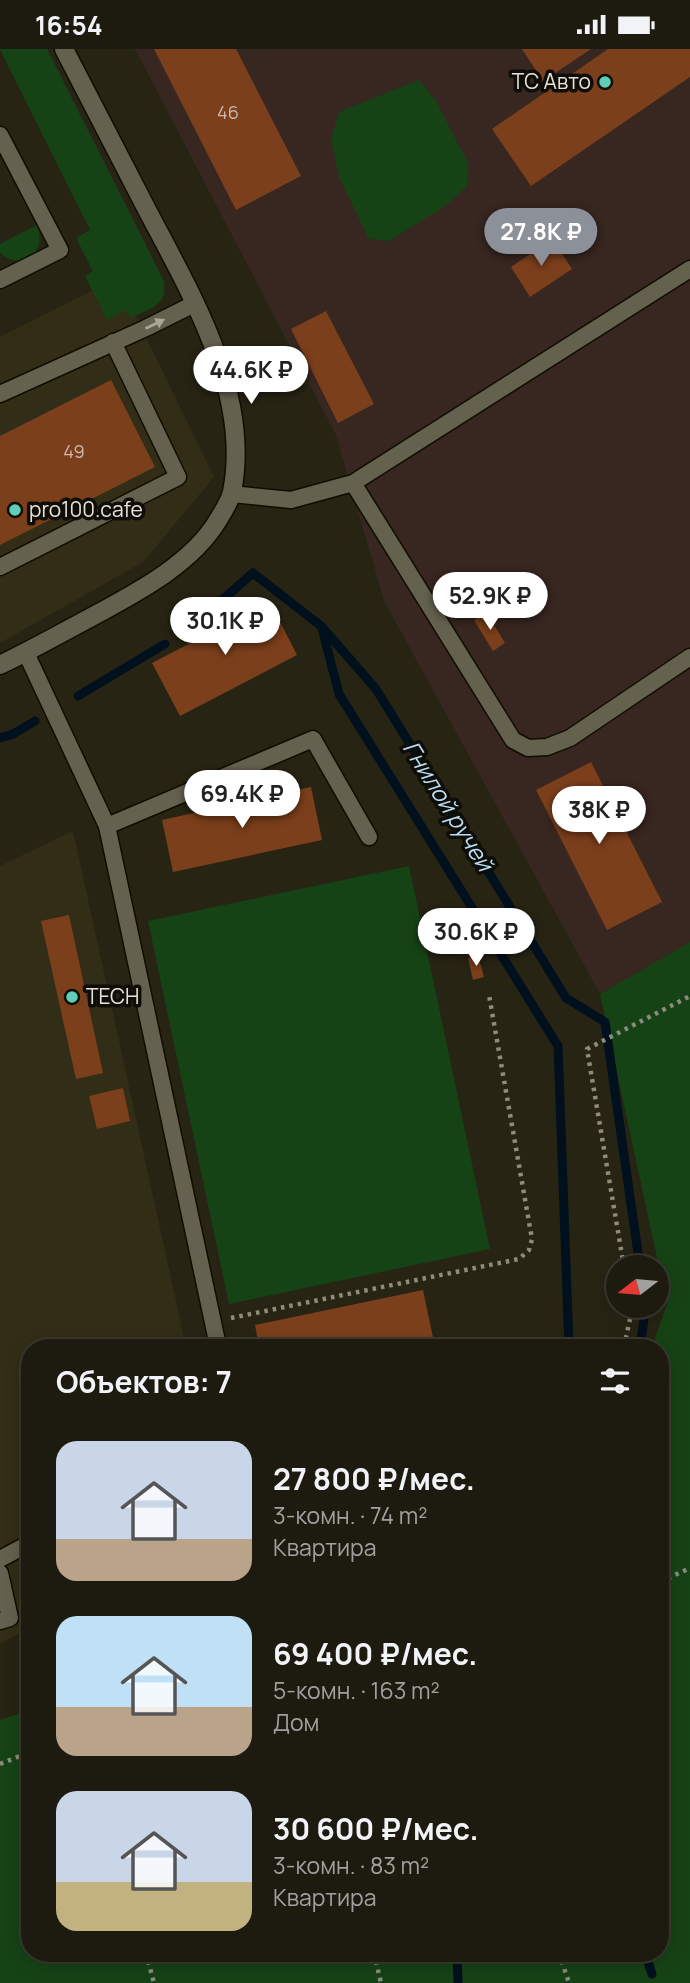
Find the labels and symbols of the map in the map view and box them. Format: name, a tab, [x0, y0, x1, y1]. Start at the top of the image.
place label: ТС Авто	[512, 67, 591, 95]
marker: ТС Авто	[597, 74, 613, 90]
house number: 46	[217, 100, 239, 124]
pin: 27.8K ₽	[476, 209, 606, 268]
one-way arrow	[145, 318, 165, 329]
pin: 44.6K ₽	[186, 347, 316, 406]
house number: 49	[63, 439, 85, 463]
place label: pro100.cafe	[29, 495, 143, 523]
marker: pro100.cafe	[7, 502, 23, 518]
pin: 52.9K ₽	[425, 573, 555, 632]
pin: 30.1K ₽	[160, 597, 290, 657]
water label: Гнилой ручей	[396, 734, 503, 878]
pin: 69.4K ₽	[177, 771, 307, 830]
pin: 38K ₽	[550, 787, 648, 846]
pin: 30.6K ₽	[411, 909, 541, 968]
place label: TECH	[86, 982, 139, 1010]
marker: TECH	[64, 989, 80, 1005]
north arrow	[606, 1255, 668, 1318]

